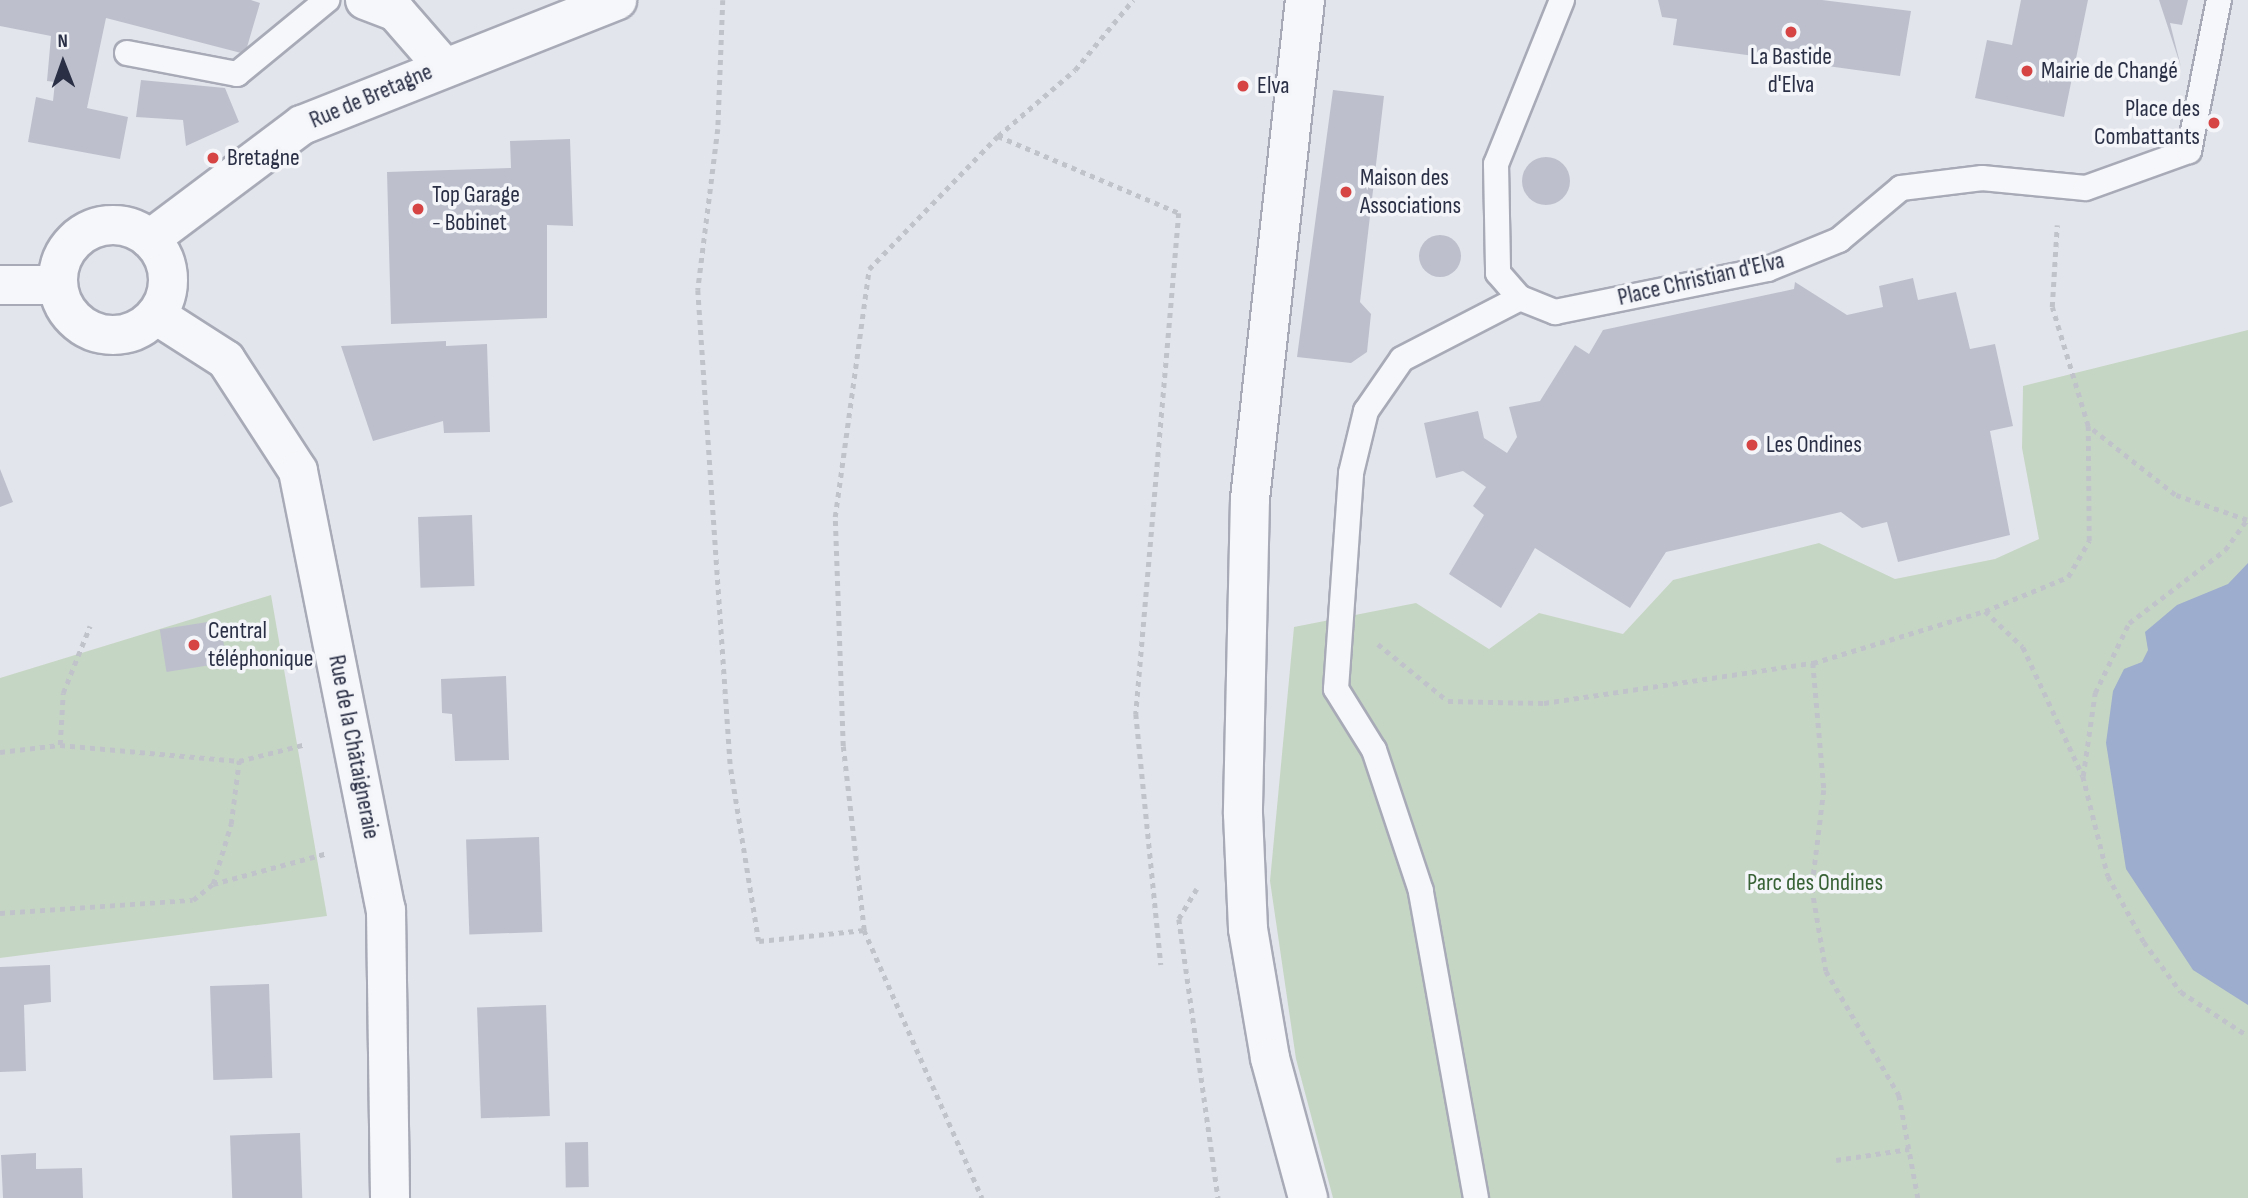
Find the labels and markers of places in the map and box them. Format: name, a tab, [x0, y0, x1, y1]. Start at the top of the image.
marker: La Bastide d'Elva	[1783, 24, 1799, 40]
place label: La Bastide d'Elva	[1750, 43, 1832, 99]
place label: Mairie de Changé	[2041, 57, 2178, 85]
marker: Mairie de Changé	[2019, 63, 2035, 79]
place label: Elva	[1257, 72, 1290, 100]
marker: Elva	[1235, 78, 1251, 94]
place label: Place des Combattants	[2094, 95, 2200, 151]
marker: Place des Combattants	[2206, 115, 2222, 131]
place label: Bretagne	[227, 144, 300, 172]
marker: Bretagne	[205, 150, 221, 166]
place label: Maison des Associations	[1360, 164, 1461, 220]
place label: Top Garage - Bobinet	[432, 181, 520, 237]
marker: Maison des Associations	[1338, 184, 1354, 200]
marker: Top Garage - Bobinet	[410, 201, 426, 217]
place label: Les Ondines	[1766, 431, 1862, 459]
marker: Les Ondines	[1744, 437, 1760, 453]
place label: Central téléphonique	[208, 617, 313, 673]
marker: Central téléphonique	[186, 637, 202, 653]

